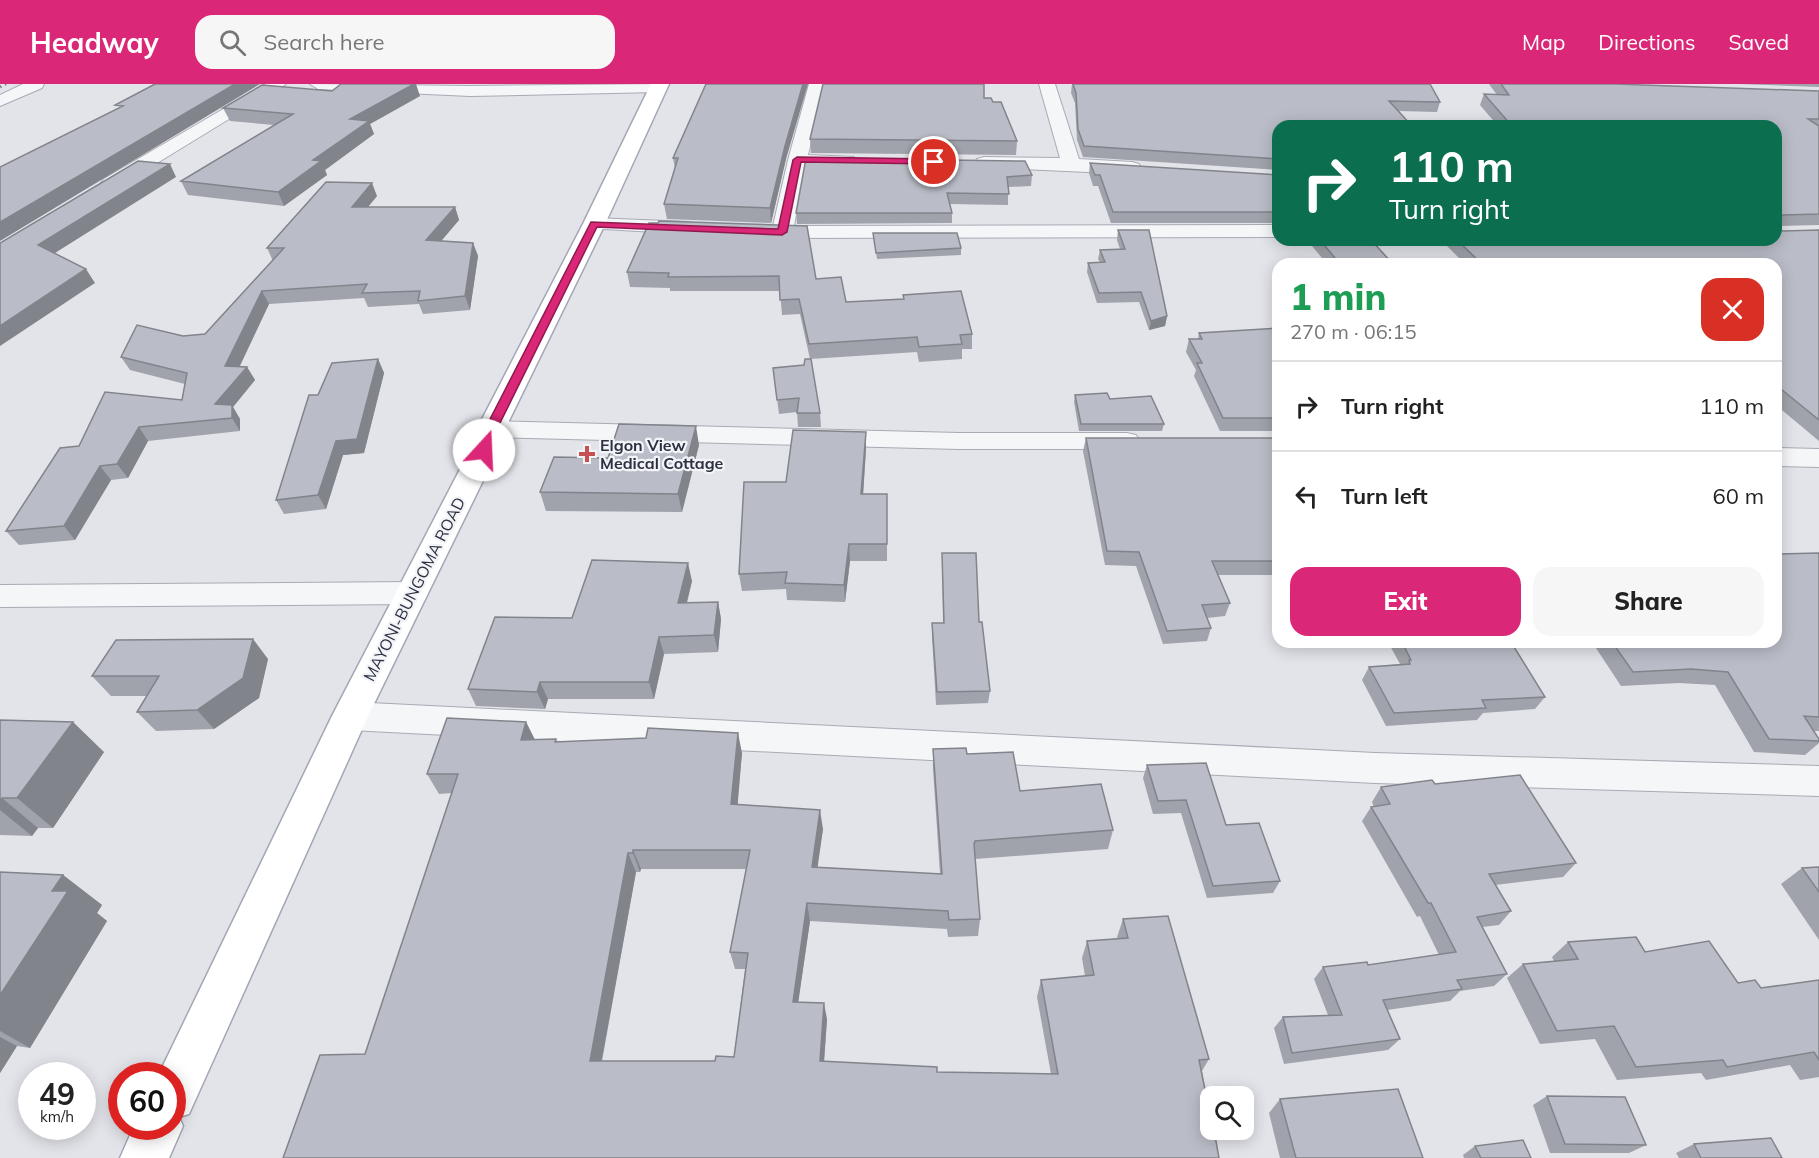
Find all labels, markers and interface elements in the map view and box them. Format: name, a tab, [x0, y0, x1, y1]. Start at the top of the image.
search box	[195, 15, 615, 69]
text: Headway	[30, 25, 159, 60]
icon: search	[216, 26, 249, 59]
text: Search here	[264, 28, 385, 56]
text: Map	[1522, 29, 1565, 55]
text: Directions	[1598, 29, 1695, 55]
text: Saved	[1728, 29, 1789, 55]
pin	[908, 136, 959, 187]
text: 110 m	[1389, 140, 1514, 193]
icon: right	[1290, 144, 1368, 222]
icon: arrive	[917, 145, 950, 178]
text: Turn right	[1389, 192, 1509, 226]
text: 1 min	[1290, 274, 1386, 319]
button: close	[1701, 278, 1764, 341]
text: 270 m · 06:15	[1290, 319, 1416, 344]
icon: right	[1290, 390, 1323, 423]
text: Turn right	[1341, 392, 1444, 420]
text: 110 m	[1699, 392, 1764, 420]
position arrow	[452, 418, 516, 482]
place label: Elgon View Medical Cottage	[600, 435, 724, 473]
marker: Elgon View Medical Cottage	[578, 445, 596, 463]
icon: left	[1290, 480, 1323, 513]
text: Turn left	[1341, 482, 1428, 510]
text: 60 m	[1713, 482, 1764, 510]
street label: MAYONI-BUNGOMA ROAD	[359, 494, 469, 684]
button: Exit	[1290, 567, 1521, 636]
button: Share	[1533, 567, 1764, 636]
speed limit sign: 60	[108, 1062, 186, 1140]
text: 49	[39, 1075, 75, 1113]
map controls	[1200, 1086, 1254, 1140]
button: search	[1200, 1086, 1254, 1140]
text: km/h	[40, 1107, 74, 1126]

